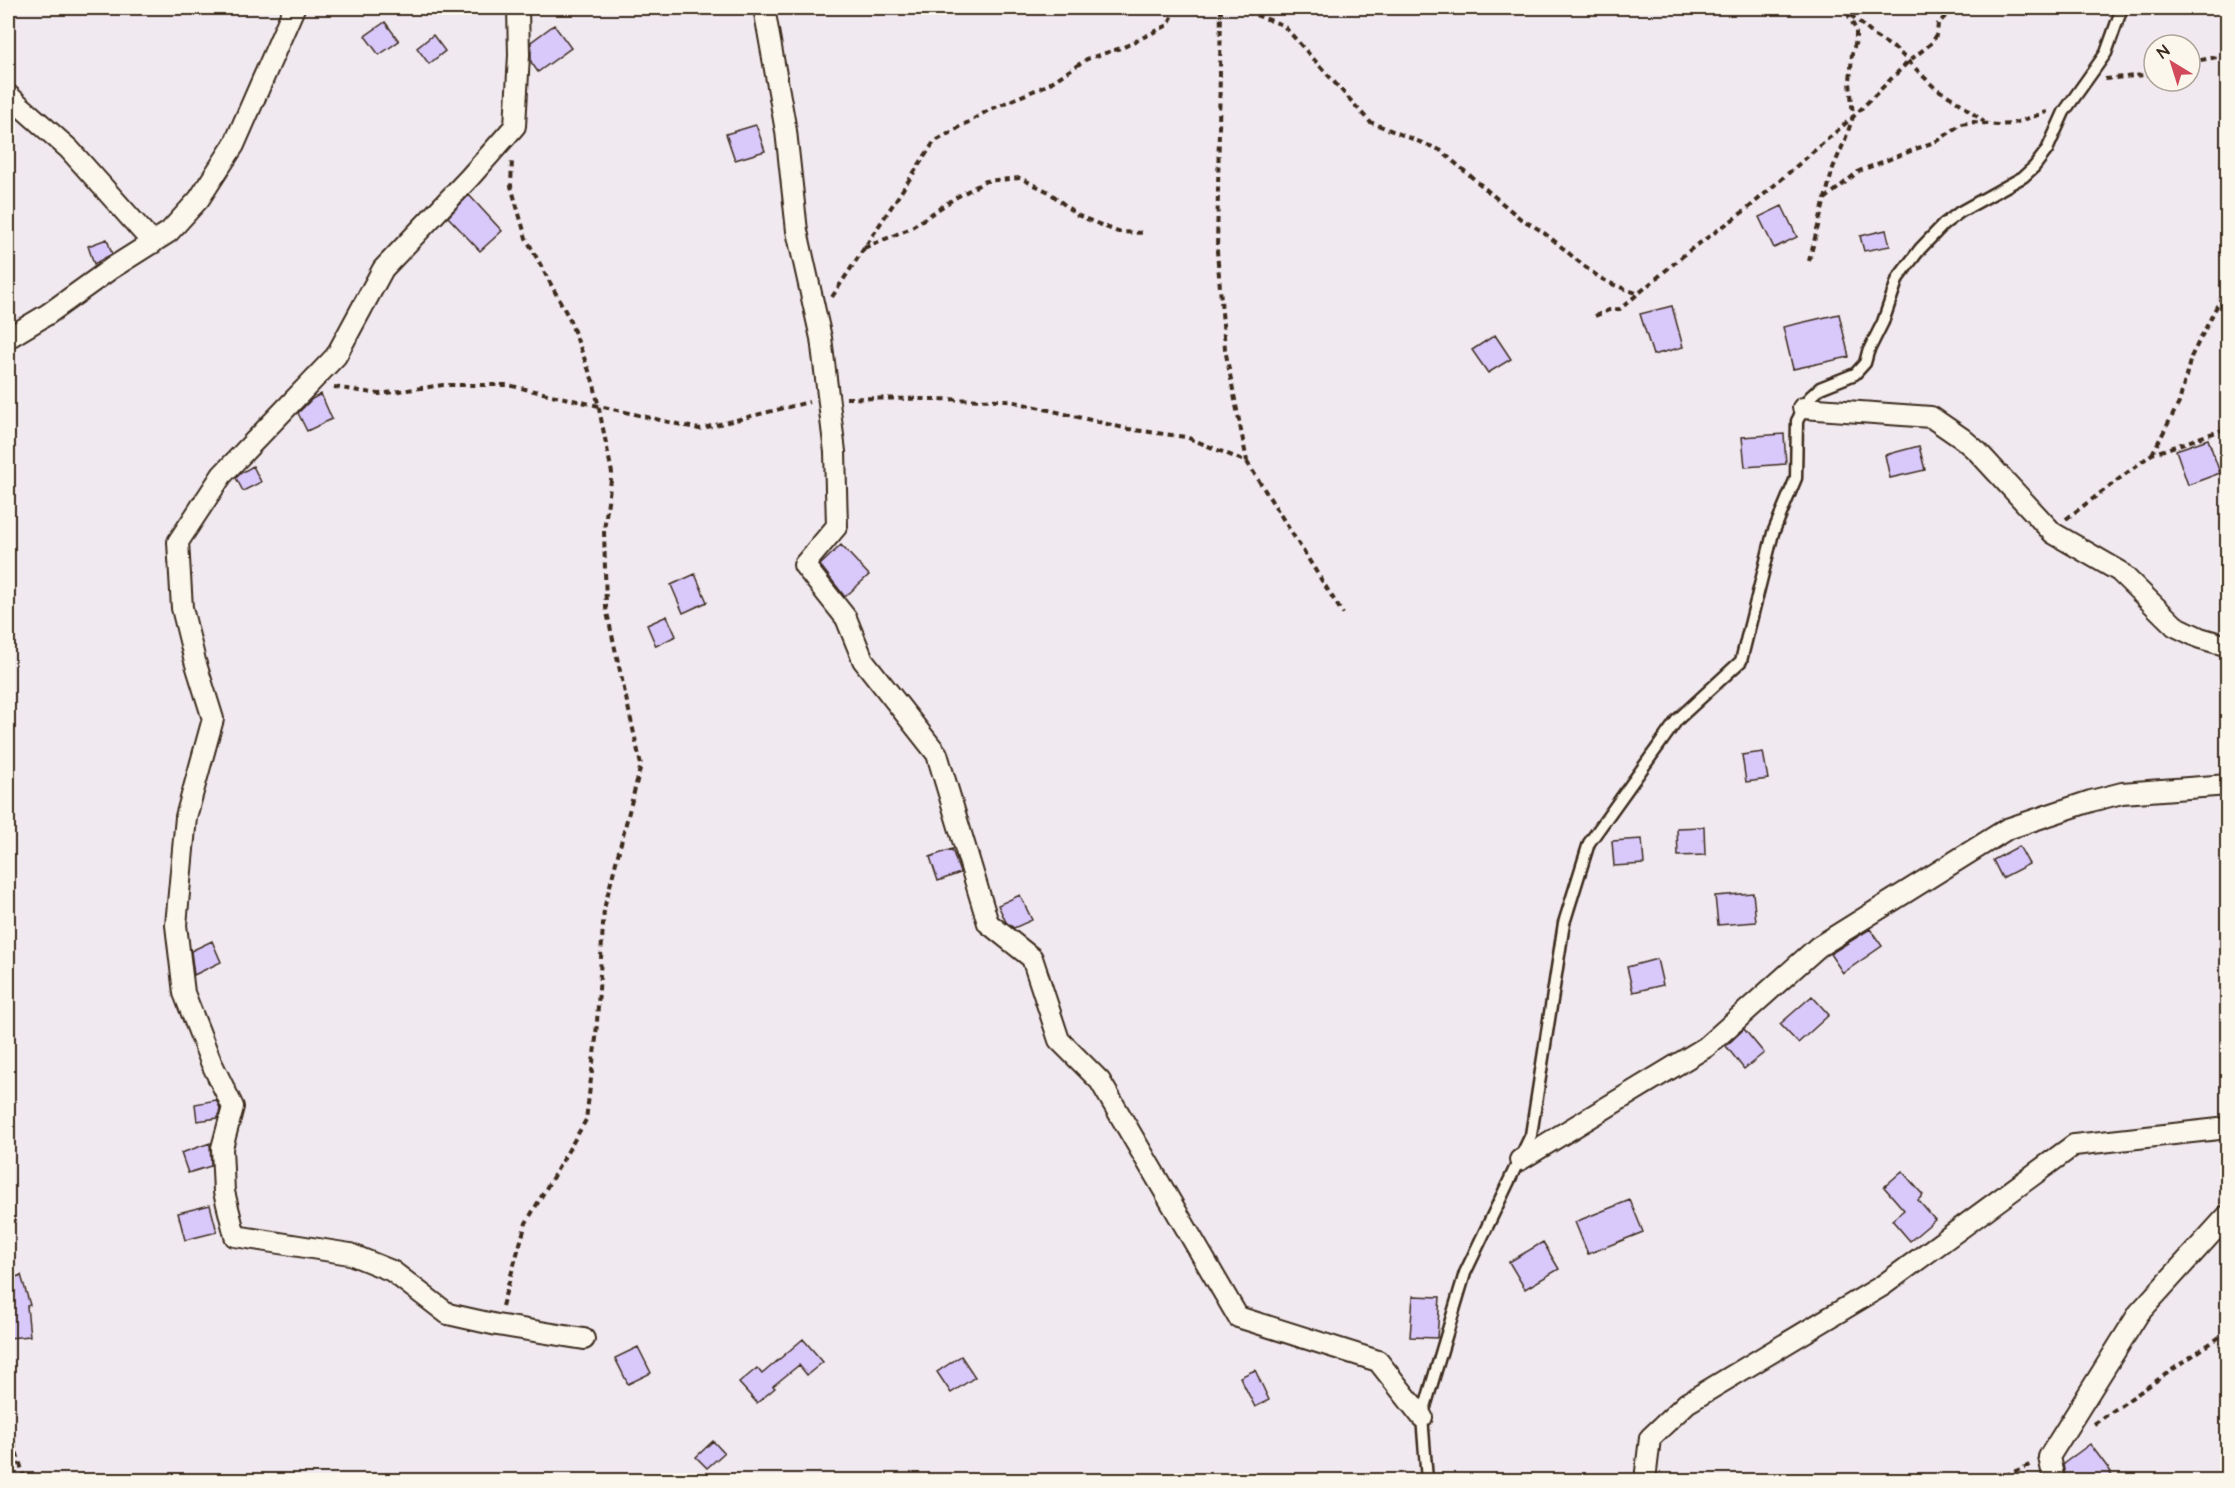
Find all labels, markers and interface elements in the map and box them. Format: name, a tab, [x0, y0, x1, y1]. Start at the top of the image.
north arrow	[2142, 33, 2202, 93]
text: N	[2153, 40, 2174, 64]

